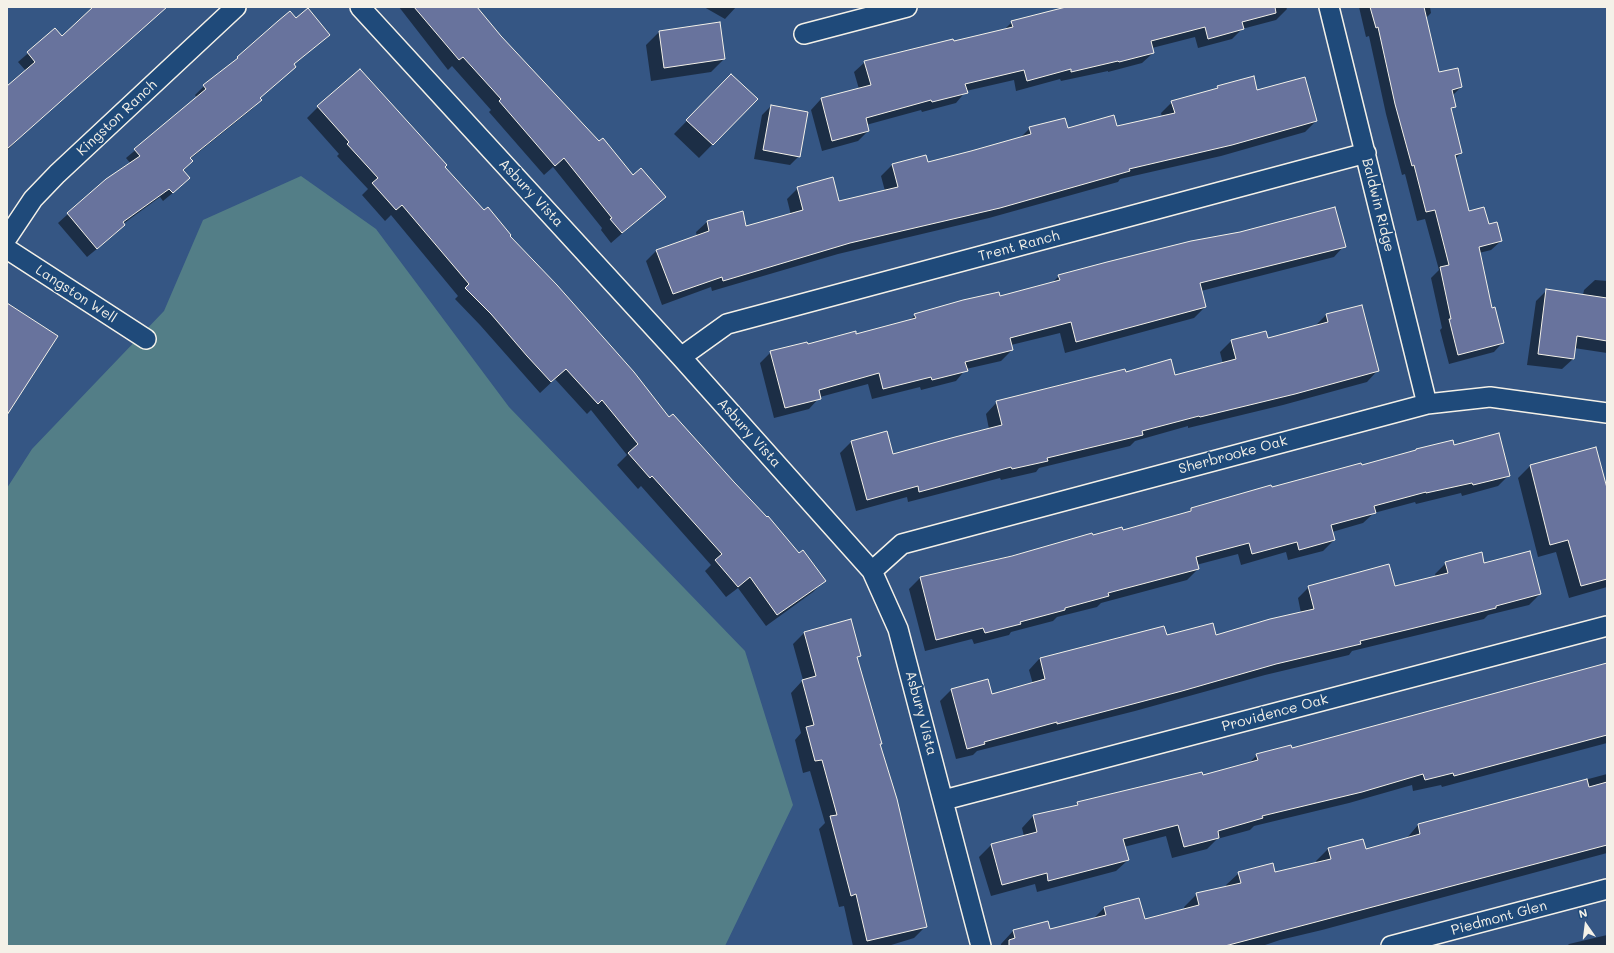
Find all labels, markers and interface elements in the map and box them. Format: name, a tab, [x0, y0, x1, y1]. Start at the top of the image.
street label: Kingston Ranch	[73, 76, 161, 160]
street label: Asbury Vista	[495, 156, 567, 230]
street label: Baldwin Ridge	[1358, 156, 1398, 254]
street label: Trent Ranch	[977, 227, 1061, 265]
street label: Langston Well	[32, 262, 120, 326]
street label: Asbury Vista	[714, 395, 784, 471]
street label: Sherbrooke Oak	[1177, 432, 1289, 478]
street label: Asbury Vista	[902, 669, 940, 757]
street label: Providence Oak	[1220, 691, 1330, 735]
street label: Piedmont Glen	[1449, 897, 1549, 939]
north arrow	[1566, 905, 1606, 945]
text: N	[1577, 905, 1589, 921]

